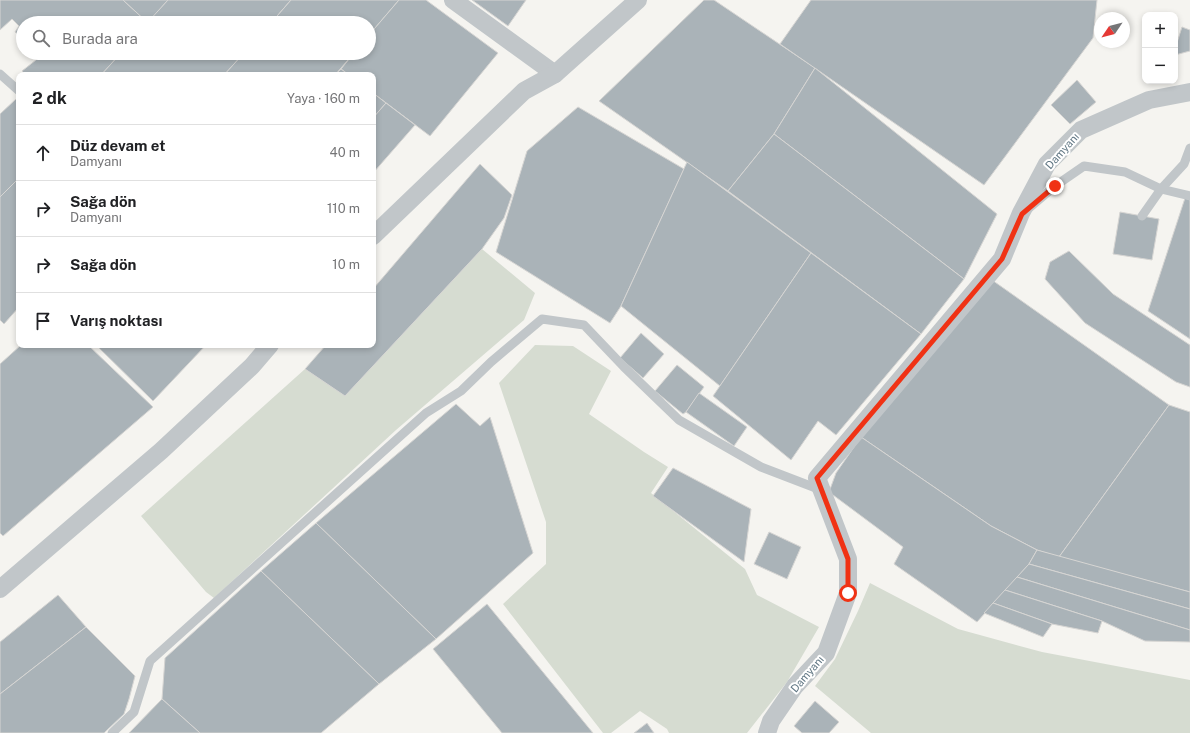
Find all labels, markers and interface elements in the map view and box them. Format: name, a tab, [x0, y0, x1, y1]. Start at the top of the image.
north arrow	[1094, 12, 1130, 48]
map controls	[1142, 12, 1178, 84]
button: +	[1142, 12, 1178, 48]
search box	[16, 16, 376, 60]
icon: search	[30, 27, 52, 49]
text: Burada ara	[62, 30, 138, 47]
button: −	[1142, 48, 1178, 84]
text: 2 dk	[32, 88, 67, 108]
text: Yaya · 160 m	[287, 91, 360, 106]
street label: Damyanı	[1043, 131, 1081, 171]
text: Düz devam et	[70, 137, 165, 154]
icon: ahead	[32, 142, 54, 164]
text: 40 m	[329, 145, 360, 160]
text: Damyanı	[70, 154, 122, 169]
route end	[1046, 177, 1064, 195]
text: Sağa dön	[70, 193, 136, 210]
icon: right	[32, 198, 54, 220]
text: 110 m	[327, 201, 360, 216]
text: Damyanı	[70, 210, 122, 225]
icon: right	[32, 254, 54, 276]
text: Sağa dön	[70, 256, 136, 273]
text: 10 m	[332, 257, 360, 272]
icon: arrive	[32, 310, 54, 332]
text: Varış noktası	[70, 312, 162, 329]
route start	[839, 584, 857, 602]
street label: Damyanı	[788, 654, 826, 694]

